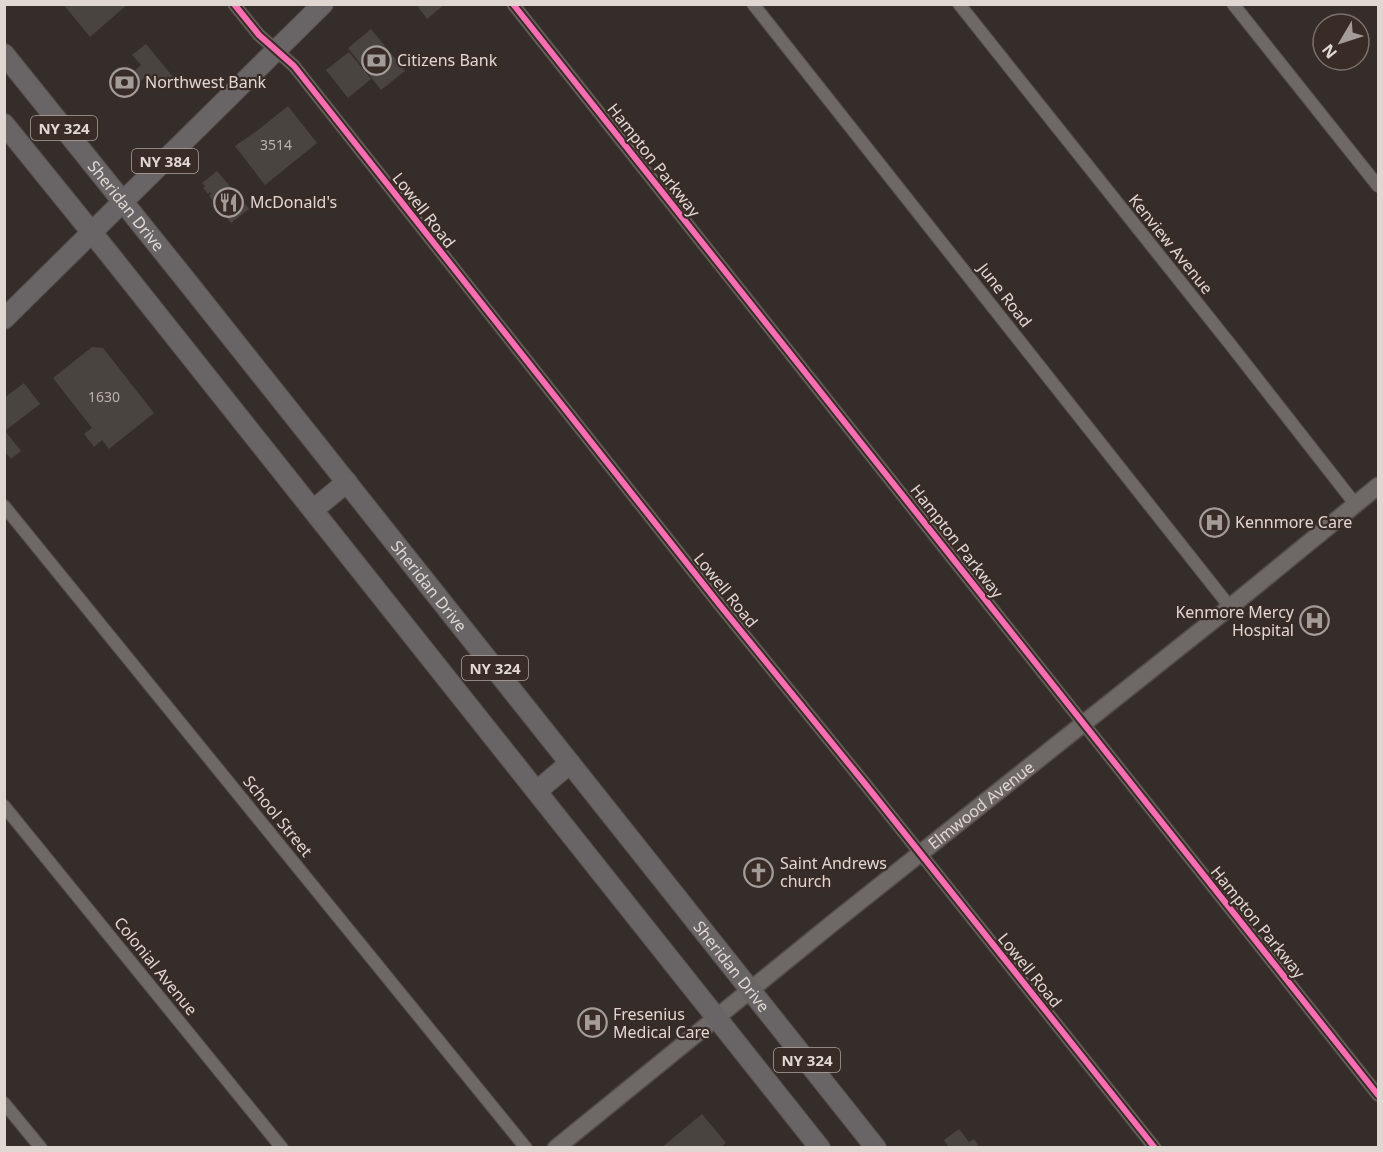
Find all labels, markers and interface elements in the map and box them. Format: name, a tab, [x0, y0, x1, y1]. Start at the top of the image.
north arrow	[1311, 12, 1371, 72]
text: N	[1317, 39, 1342, 63]
bank icon: Citizens Bank	[360, 44, 392, 76]
place label: Citizens Bank	[397, 49, 498, 71]
bank icon: Northwest Bank	[108, 66, 140, 98]
place label: Northwest Bank	[145, 71, 267, 93]
street label: Hampton Parkway	[603, 99, 706, 222]
road number: NY 324	[31, 116, 97, 140]
house number: 3514	[260, 135, 292, 154]
road number: NY 384	[132, 149, 198, 173]
street label: Sheridan Drive	[83, 156, 170, 256]
street label: Lowell Road	[388, 168, 460, 252]
restaurant icon: McDonald's	[213, 186, 245, 218]
street label: Kenview Avenue	[1124, 189, 1218, 299]
place label: McDonald's	[250, 191, 337, 213]
street label: June Road	[972, 257, 1037, 332]
house number: 1630	[88, 387, 120, 406]
street label: Hampton Parkway	[906, 480, 1009, 603]
hospital icon: Kennmore Care	[1198, 506, 1230, 538]
place label: Kennmore Care	[1235, 511, 1352, 533]
street label: Sheridan Drive	[386, 536, 472, 636]
street label: Lowell Road	[689, 548, 763, 632]
place label: Kenmore Mercy Hospital	[1175, 601, 1295, 641]
hospital icon: Kenmore Mercy Hospital	[1299, 605, 1331, 637]
road number: NY 324	[462, 656, 528, 680]
street label: Elmwood Avenue	[923, 756, 1039, 854]
street label: School Street	[238, 771, 318, 861]
place label: Saint Andrews church	[780, 852, 887, 892]
church icon: Saint Andrews church	[743, 856, 775, 888]
street label: Hampton Parkway	[1206, 861, 1311, 983]
street label: Colonial Avenue	[109, 912, 203, 1020]
street label: Sheridan Drive	[688, 916, 775, 1017]
street label: Lowell Road	[993, 928, 1067, 1012]
place label: Fresenius Medical Care	[613, 1003, 710, 1043]
hospital icon: Fresenius Medical Care	[576, 1007, 608, 1039]
road number: NY 324	[774, 1048, 840, 1072]

